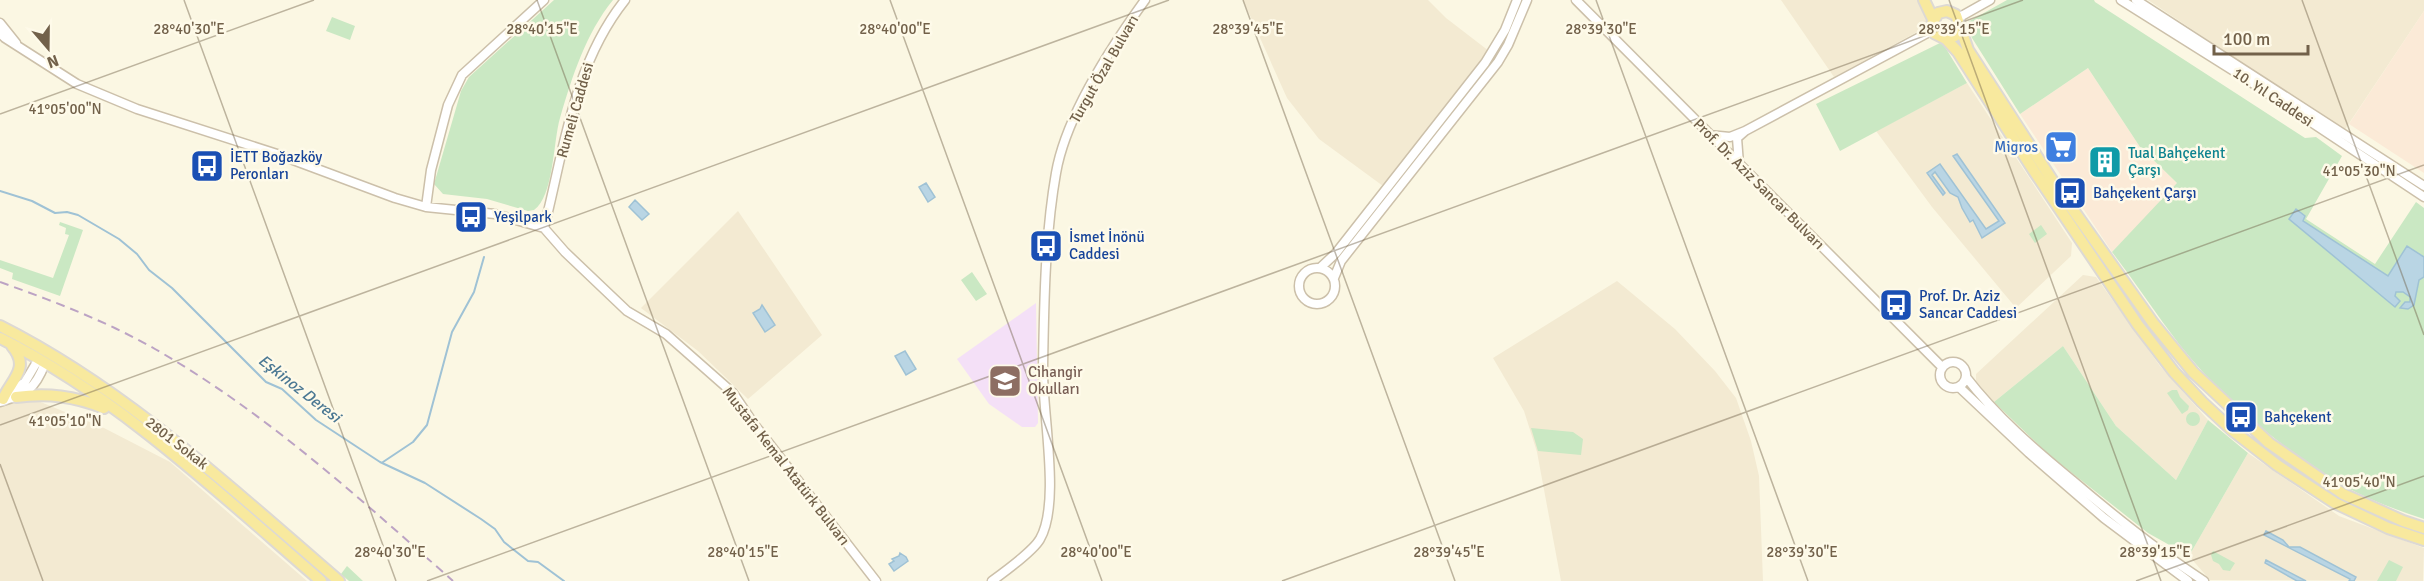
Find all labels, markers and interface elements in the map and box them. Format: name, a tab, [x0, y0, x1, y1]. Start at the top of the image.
street label: Turgut Özal Bulvarı	[1066, 12, 1142, 126]
north arrow	[18, 18, 78, 78]
scale bar	[2214, 18, 2308, 56]
text: 28°40'30"E	[153, 20, 225, 38]
text: 28°40'15"E	[506, 20, 578, 38]
text: 28°40'00"E	[859, 20, 931, 38]
text: 28°39'45"E	[1212, 20, 1284, 38]
text: 28°39'30"E	[1565, 20, 1637, 38]
text: 28°39'15"E	[1918, 20, 1990, 38]
text: 100 m	[2223, 28, 2270, 50]
text: N	[44, 50, 61, 72]
street label: Rumeli Caddesi	[553, 60, 597, 160]
street label: 10. Yıl Caddesi	[2229, 64, 2317, 130]
text: 41°05'00"N	[28, 100, 102, 118]
street label: Prof. Dr. Aziz Sancar Bulvarı	[1690, 115, 1828, 253]
supermarket icon: Migros	[2043, 129, 2079, 165]
place label: Migros	[1994, 138, 2038, 156]
building icon: Tual Bahçekent Çarşı	[2087, 144, 2123, 180]
place label: Tual Bahçekent Çarşı	[2128, 144, 2225, 179]
bus stop icon: İETT Boğazköy Peronları	[189, 148, 225, 184]
place label: İETT Boğazköy Peronları	[230, 148, 322, 183]
text: 41°05'30"N	[2322, 162, 2396, 180]
bus stop icon: Bahçekent Çarşı	[2052, 175, 2088, 211]
place label: Bahçekent Çarşı	[2093, 184, 2197, 202]
bus stop icon: Yeşilpark	[453, 199, 489, 235]
place label: Yeşilpark	[494, 208, 552, 226]
bus stop icon: İsmet İnönü Caddesi	[1028, 228, 1064, 264]
place label: İsmet İnönü Caddesi	[1069, 228, 1145, 263]
bus stop icon: Prof. Dr. Aziz Sancar Caddesi	[1878, 287, 1914, 323]
place label: Prof. Dr. Aziz Sancar Caddesi	[1919, 287, 2017, 322]
water label: Eşkinoz Deresi	[254, 350, 346, 428]
school or university icon: Cihangir Okulları	[987, 363, 1023, 399]
place label: Cihangir Okulları	[1028, 363, 1083, 398]
street label: Mustafa Kemal Atatürk Bulvarı	[718, 383, 854, 549]
bus stop icon: Bahçekent	[2223, 399, 2259, 435]
place label: Bahçekent	[2264, 408, 2332, 426]
text: 41°05'10"N	[28, 412, 102, 430]
street label: 2801 Sokak	[142, 413, 212, 473]
text: 41°05'40"N	[2322, 473, 2396, 491]
text: 28°40'30"E	[354, 543, 426, 561]
text: 28°40'15"E	[707, 543, 779, 561]
text: 28°40'00"E	[1060, 543, 1132, 561]
text: 28°39'45"E	[1413, 543, 1485, 561]
text: 28°39'30"E	[1766, 543, 1838, 561]
text: 28°39'15"E	[2119, 543, 2191, 561]

